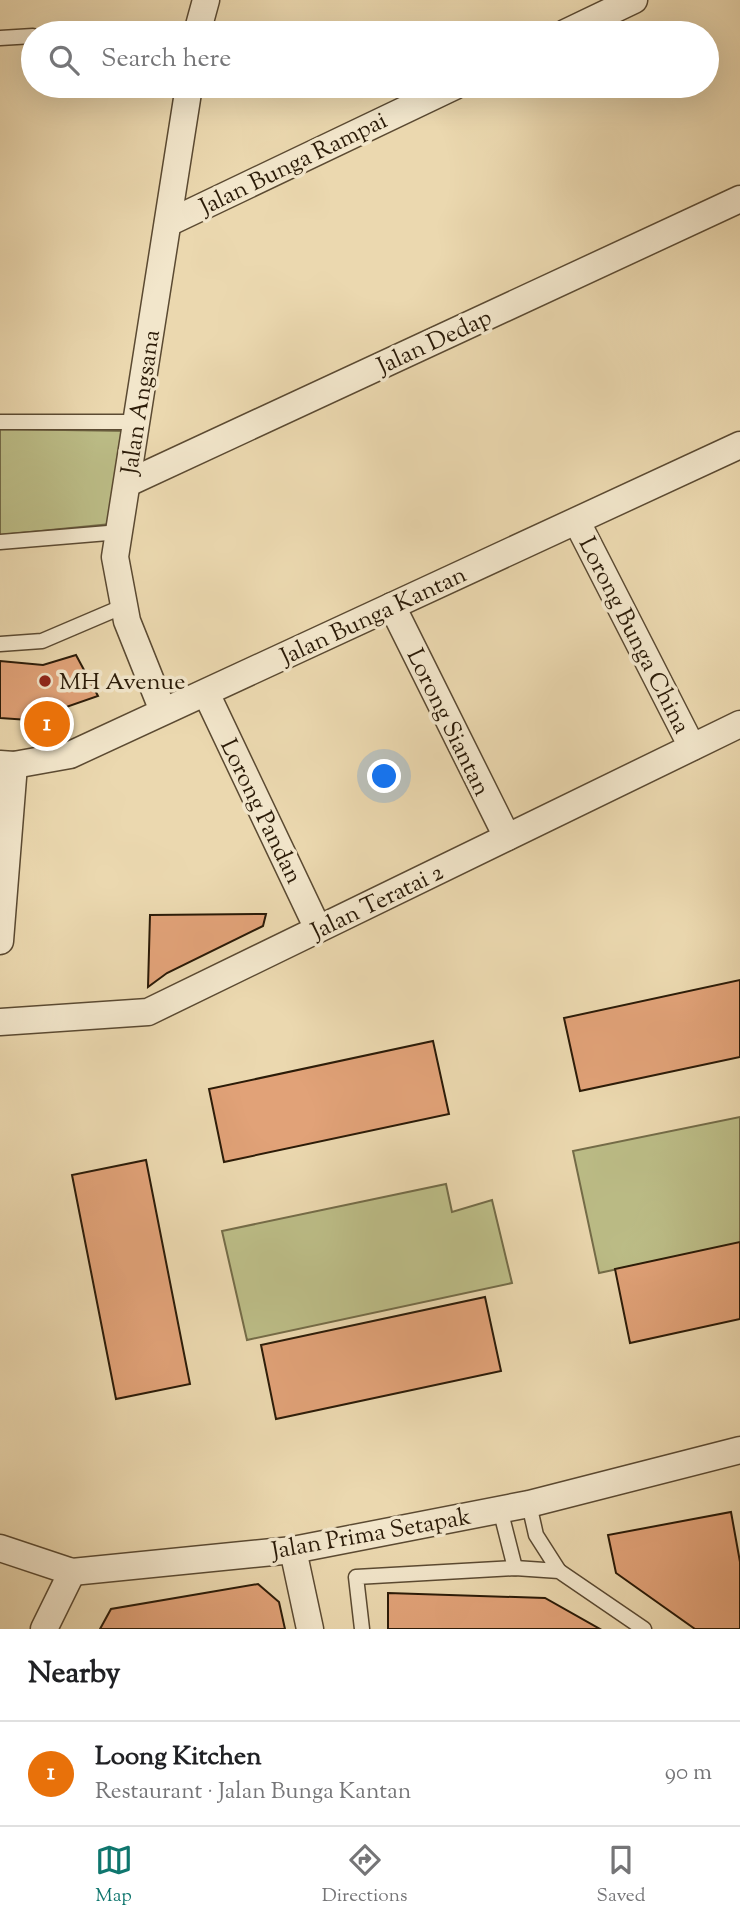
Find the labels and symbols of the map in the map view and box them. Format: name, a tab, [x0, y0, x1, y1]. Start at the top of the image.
street label: Jalan Bunga Rampai	[193, 105, 394, 226]
street label: Jalan Dedap	[370, 301, 498, 385]
street label: Jalan Angsana	[113, 328, 170, 479]
street label: Lorong Bunga China	[569, 532, 698, 740]
street label: Jalan Bunga Kantan	[273, 559, 472, 676]
street label: Lorong Siantan	[397, 643, 498, 802]
place label: MH Avenue	[59, 666, 185, 700]
marker: MH Avenue	[37, 673, 53, 689]
pin: 1	[24, 698, 70, 750]
street label: Lorong Pandan	[210, 734, 310, 890]
your location	[367, 759, 401, 793]
street label: Jalan Teratai 2	[304, 856, 450, 950]
street label: Jalan Prima Setapak	[267, 1501, 474, 1570]

